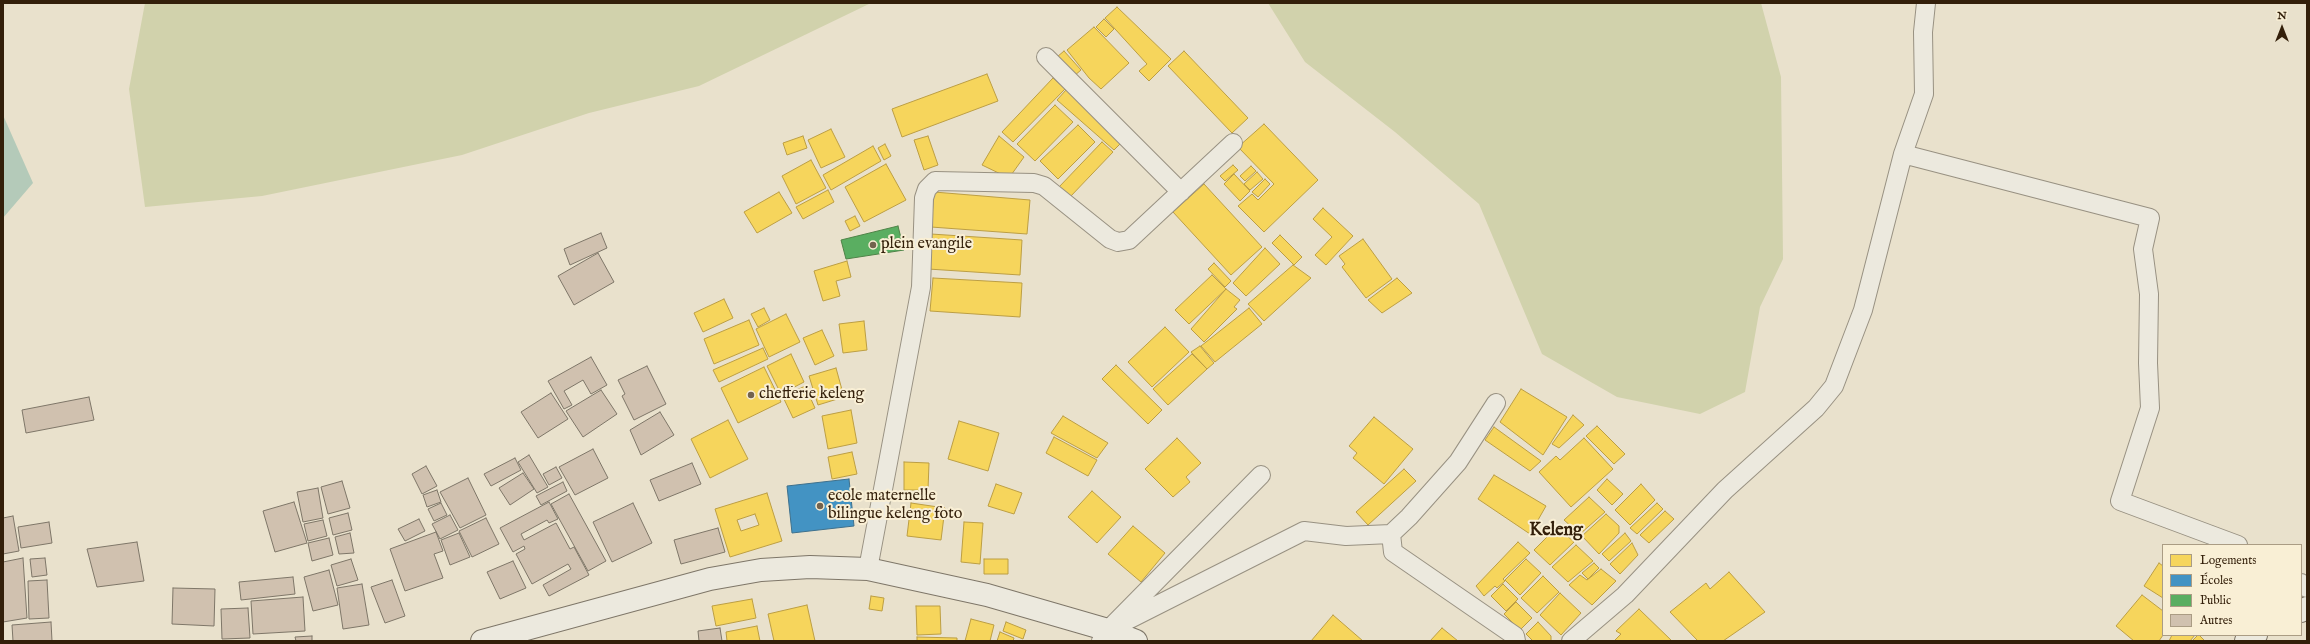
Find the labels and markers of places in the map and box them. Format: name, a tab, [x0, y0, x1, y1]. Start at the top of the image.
place label: plein evangile	[881, 235, 972, 255]
marker: plein evangile	[868, 240, 878, 250]
place label: chefferie keleng	[759, 385, 864, 405]
marker: chefferie keleng	[746, 390, 756, 400]
place label: ecole maternelle bilingue keleng foto	[828, 487, 962, 525]
marker: ecole maternelle bilingue keleng foto	[815, 501, 825, 511]

